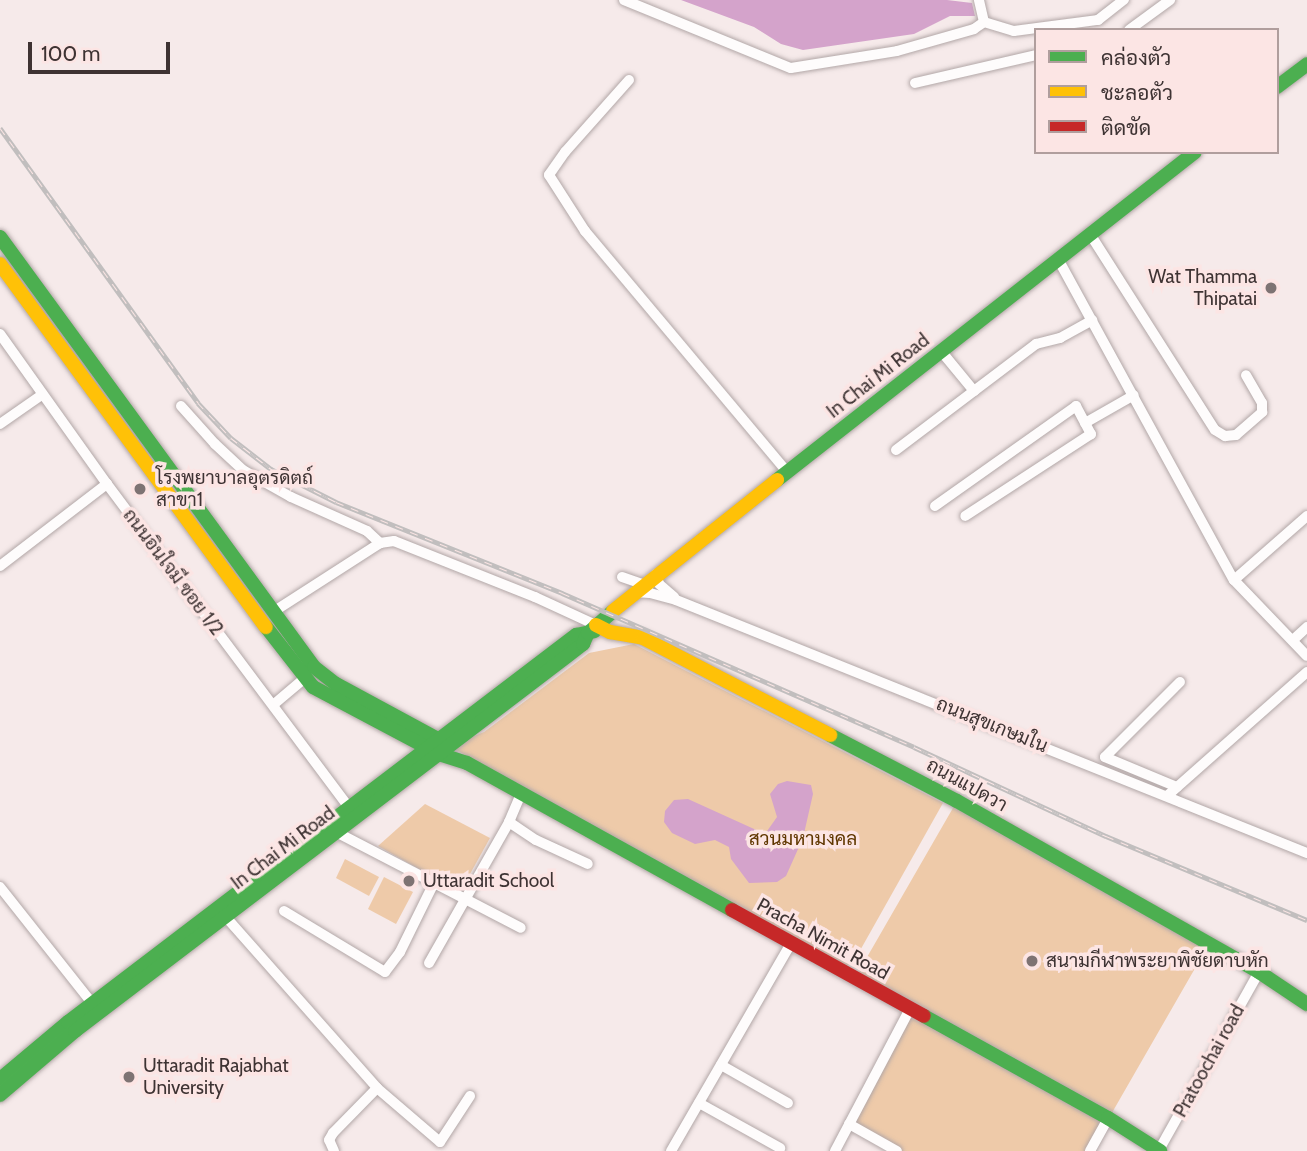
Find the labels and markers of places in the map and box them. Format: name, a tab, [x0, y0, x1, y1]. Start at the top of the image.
place label: Wat Thamma Thipatai	[1148, 266, 1257, 310]
marker: Wat Thamma Thipatai	[1263, 280, 1279, 296]
place label: โรงพยาบาลอุตรดิตถ์ สาขา1	[156, 467, 313, 511]
marker: โรงพยาบาลอุตรดิตถ์ สาขา1	[130, 479, 150, 499]
place label: Uttaradit School	[423, 870, 554, 892]
marker: Uttaradit School	[401, 873, 417, 889]
place label: สนามกีฬาพระยาพิชัยดาบหัก	[1046, 950, 1269, 972]
marker: สนามกีฬาพระยาพิชัยดาบหัก	[1024, 953, 1040, 969]
place label: Uttaradit Rajabhat University	[143, 1055, 289, 1099]
marker: Uttaradit Rajabhat University	[121, 1069, 137, 1085]

